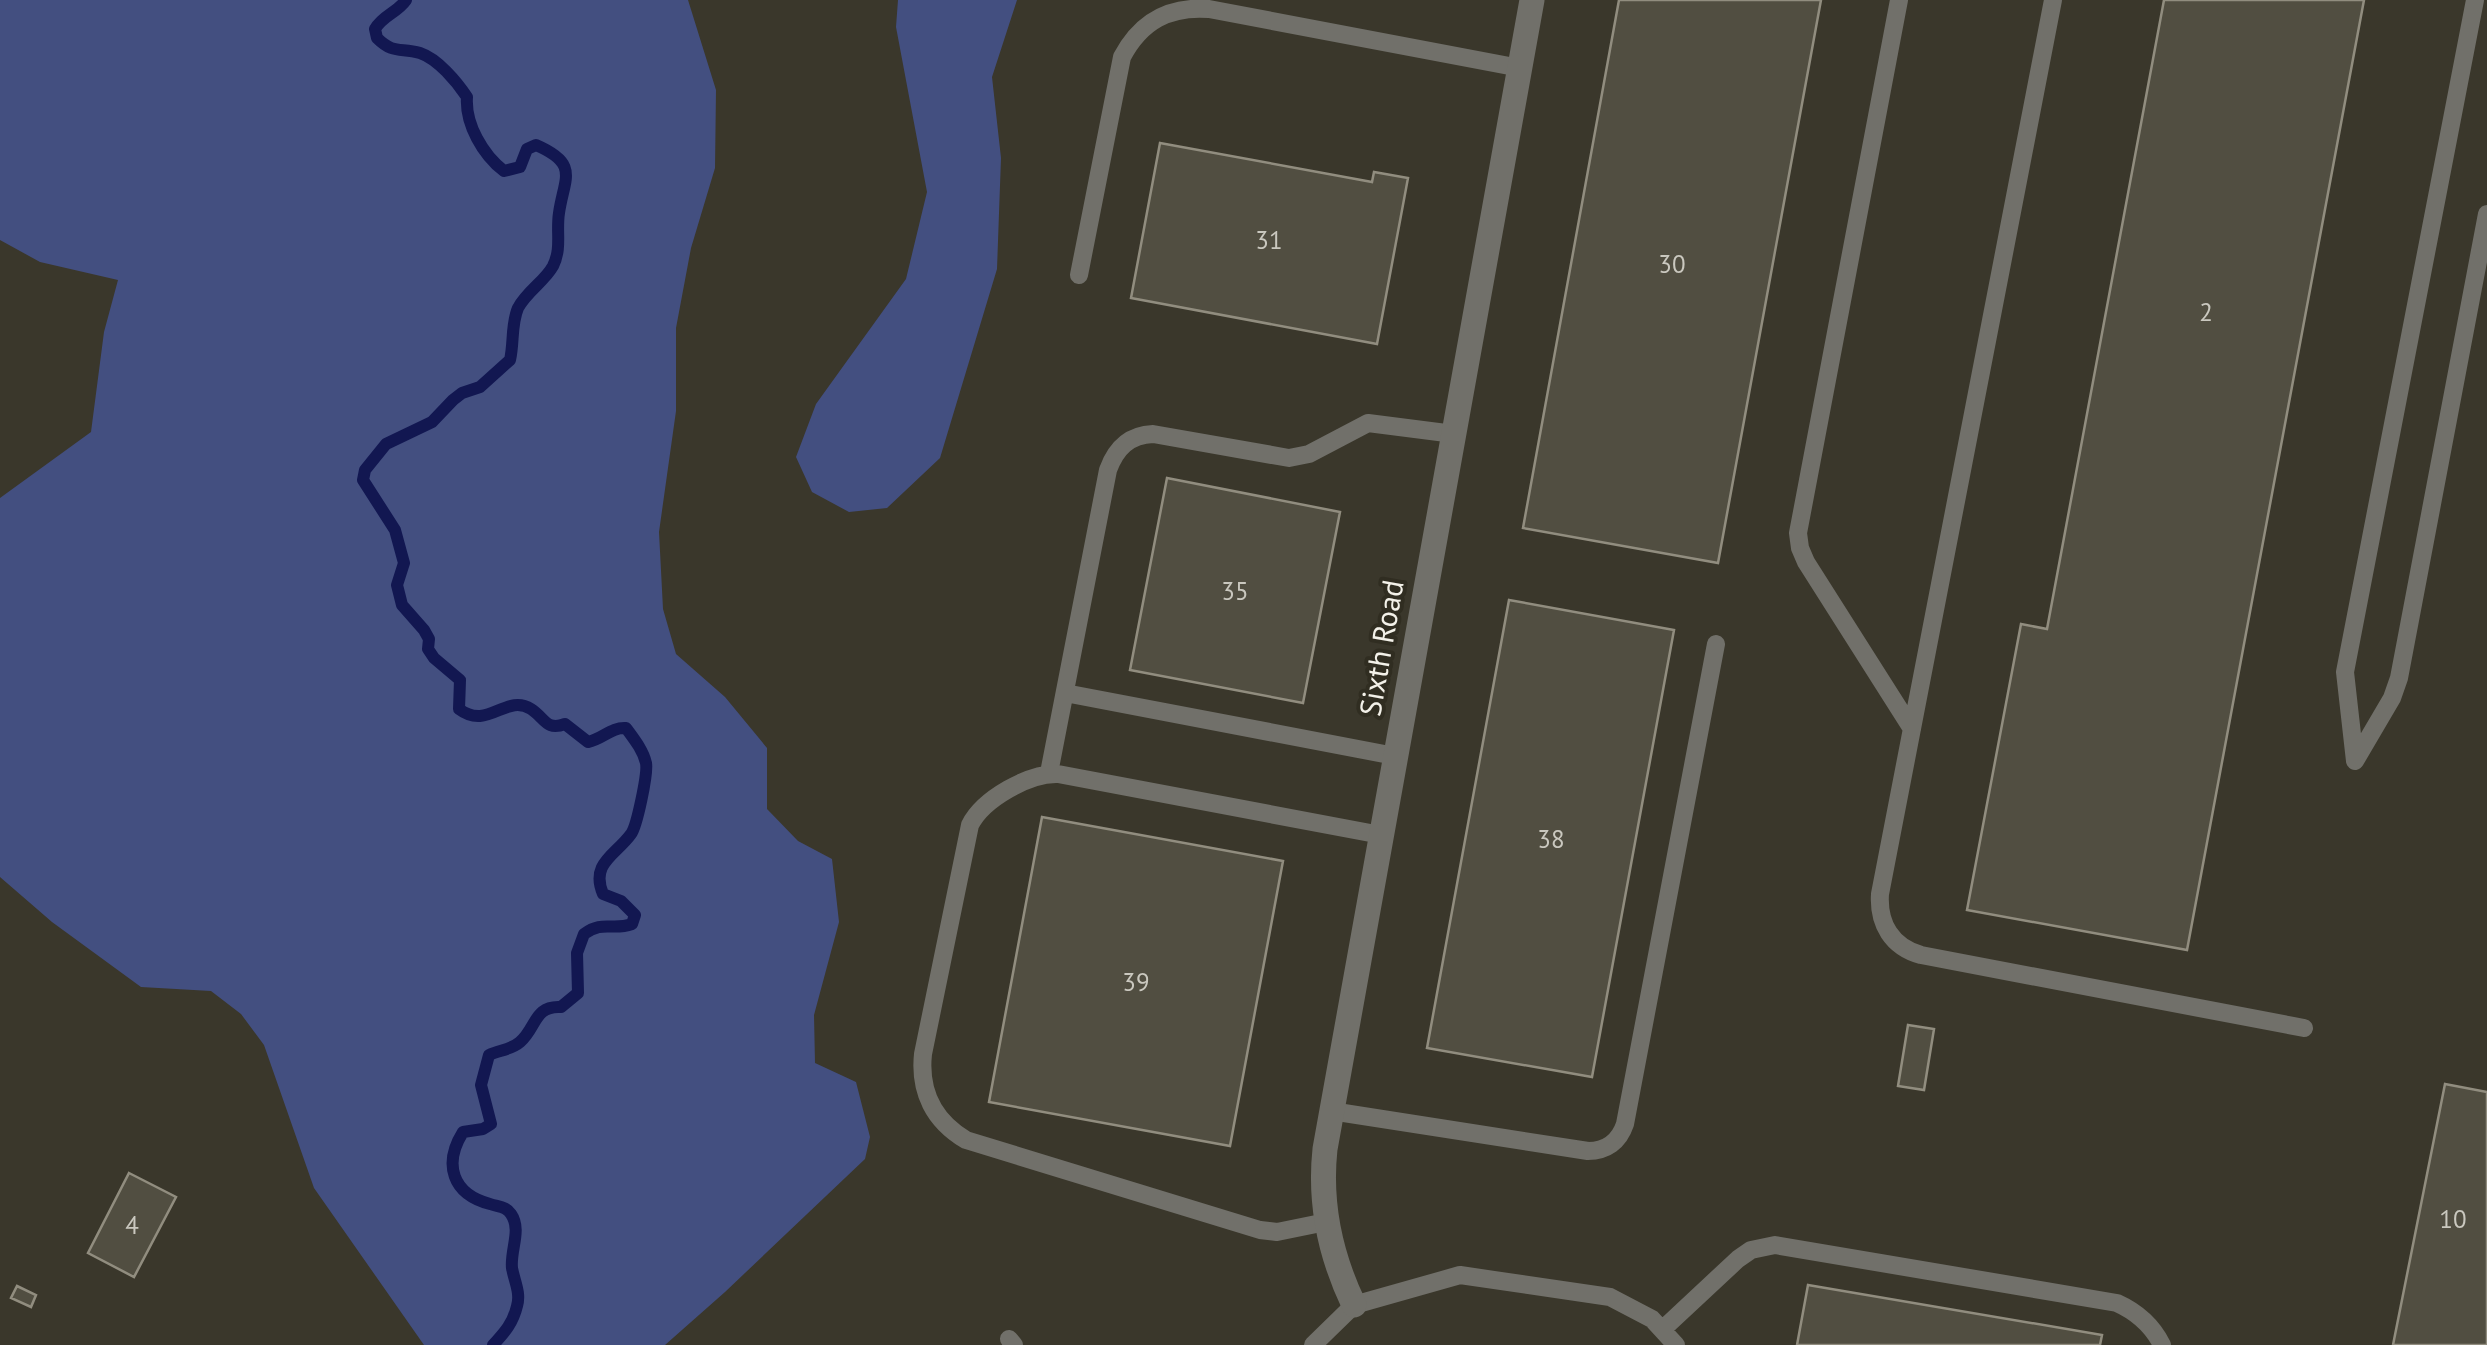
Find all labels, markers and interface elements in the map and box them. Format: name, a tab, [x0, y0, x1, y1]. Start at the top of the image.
house number: 31	[1255, 224, 1283, 256]
house number: 30	[1658, 248, 1686, 280]
house number: 2	[2199, 296, 2213, 328]
house number: 35	[1221, 575, 1249, 607]
street label: Sixth Road	[1349, 577, 1412, 719]
house number: 38	[1537, 823, 1565, 855]
house number: 39	[1122, 966, 1150, 998]
house number: 10	[2439, 1203, 2467, 1235]
house number: 4	[125, 1209, 139, 1241]

